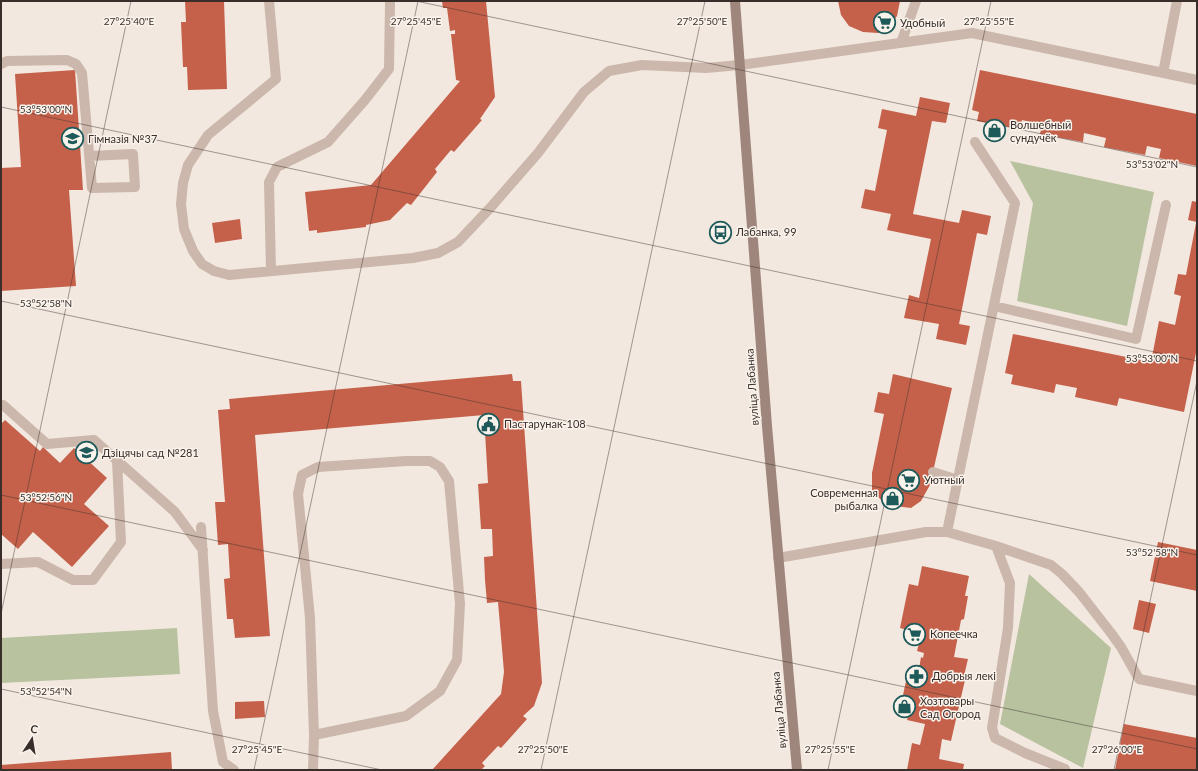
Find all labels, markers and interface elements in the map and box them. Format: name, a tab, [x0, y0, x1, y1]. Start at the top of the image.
supermarket icon: Удобный	[871, 10, 897, 36]
text: 27°25'40"E	[104, 15, 154, 27]
text: 27°25'45"E	[391, 15, 441, 27]
text: 27°25'50"E	[677, 15, 727, 27]
text: 27°25'55"E	[964, 15, 1014, 27]
place label: Удобный	[900, 16, 945, 29]
text: 53°53'00"N	[20, 103, 72, 115]
shop icon: Волшебный сундучёк	[982, 118, 1008, 144]
place label: Волшебный сундучёк	[1010, 118, 1071, 144]
school or university icon: Гімназія №37	[59, 126, 85, 152]
place label: Гімназія №37	[88, 132, 157, 145]
text: 53°53'02"N	[1126, 158, 1178, 170]
bus stop icon: Лабанка, 99	[708, 219, 734, 245]
place label: Лабанка, 99	[735, 225, 797, 238]
text: 53°52'58"N	[20, 297, 72, 309]
street label: вуліца Лабанка	[742, 348, 761, 426]
text: 53°53'00"N	[1126, 352, 1178, 364]
public building icon: Пастарунак-108	[476, 411, 502, 437]
place label: Пастарунак-108	[504, 417, 586, 430]
school or university icon: Дзіцячы сад №281	[74, 440, 100, 466]
place label: Дзіцячы сад №281	[102, 446, 199, 459]
supermarket icon: Уютный	[896, 467, 922, 493]
place label: Уютный	[924, 473, 965, 486]
place label: Современная рыбалка	[810, 486, 878, 512]
shop icon: Современная рыбалка	[880, 486, 906, 512]
text: 53°52'56"N	[20, 491, 72, 503]
text: 53°52'58"N	[1126, 546, 1178, 558]
supermarket icon: Копеечка	[902, 621, 928, 647]
place label: Копеечка	[930, 627, 978, 640]
pharmacy icon: Добрыя лекі	[904, 663, 930, 689]
place label: Добрыя лекі	[932, 669, 996, 682]
street label: вуліца Лабанка	[769, 671, 788, 749]
text: 53°52'54"N	[20, 685, 72, 697]
shop icon: Хозтовары Сад Огород	[891, 694, 917, 720]
place label: Хозтовары Сад Огород	[920, 694, 981, 720]
north arrow	[12, 719, 52, 759]
text: С	[29, 722, 40, 736]
text: 27°25'45"E	[232, 743, 282, 755]
text: 27°25'50"E	[518, 743, 568, 755]
text: 27°25'55"E	[805, 743, 855, 755]
text: 27°26'00"E	[1092, 743, 1142, 755]

